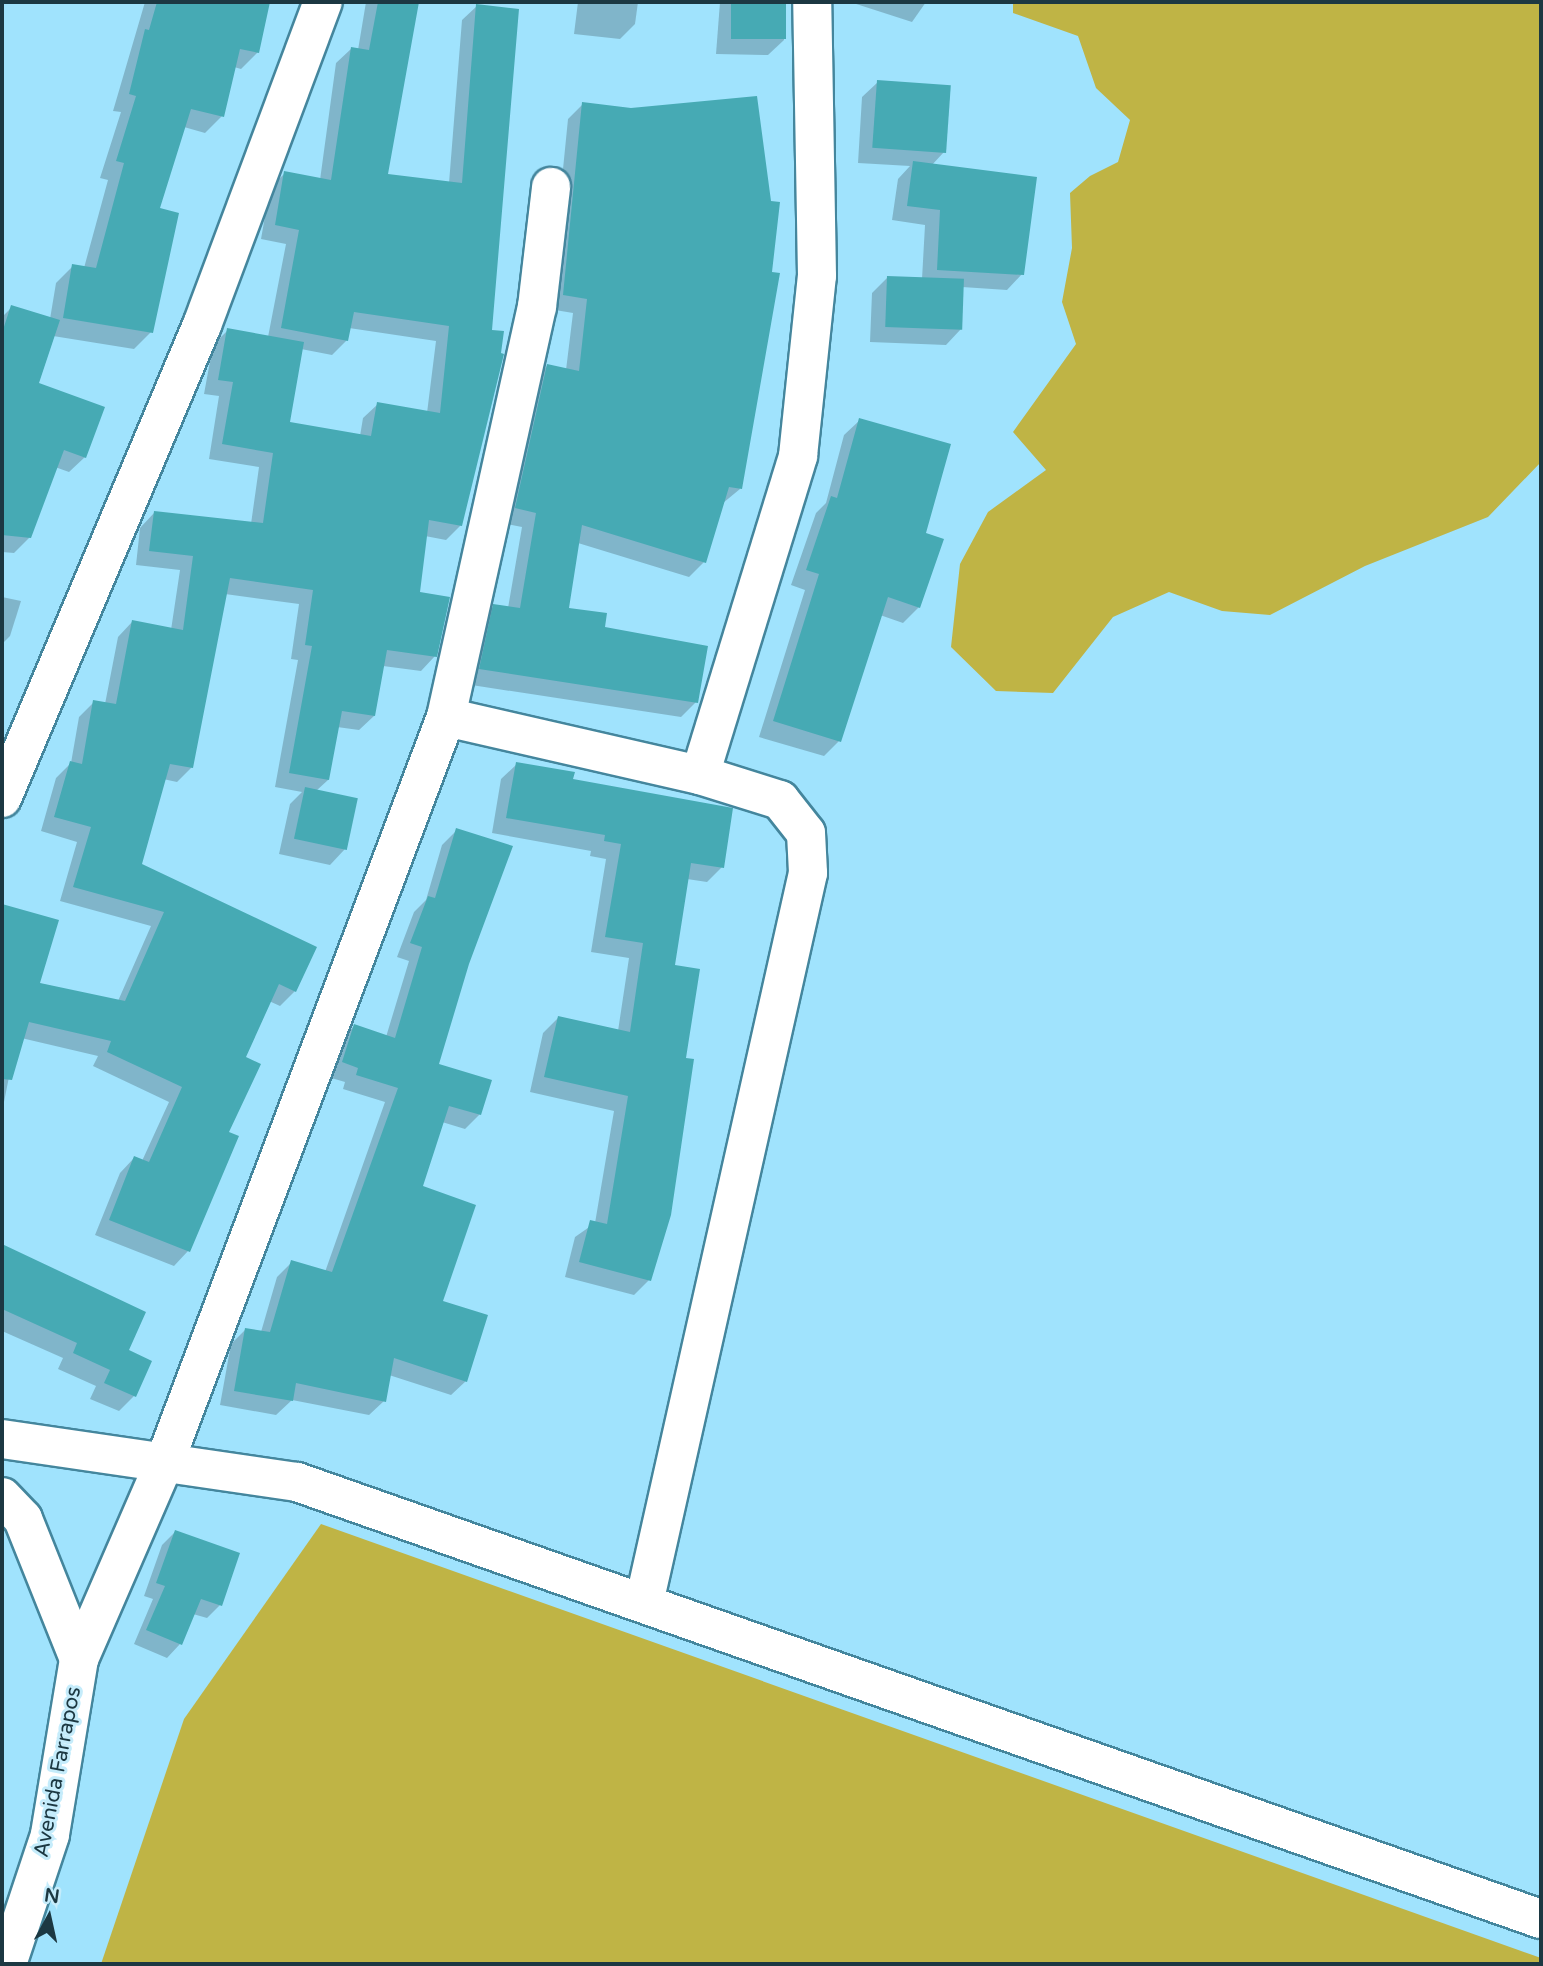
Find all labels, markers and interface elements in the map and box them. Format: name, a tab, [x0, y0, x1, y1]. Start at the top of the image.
street label: Avenida Farrapos	[29, 1685, 87, 1859]
north arrow	[14, 1882, 84, 1952]
text: N	[43, 1884, 61, 1908]

